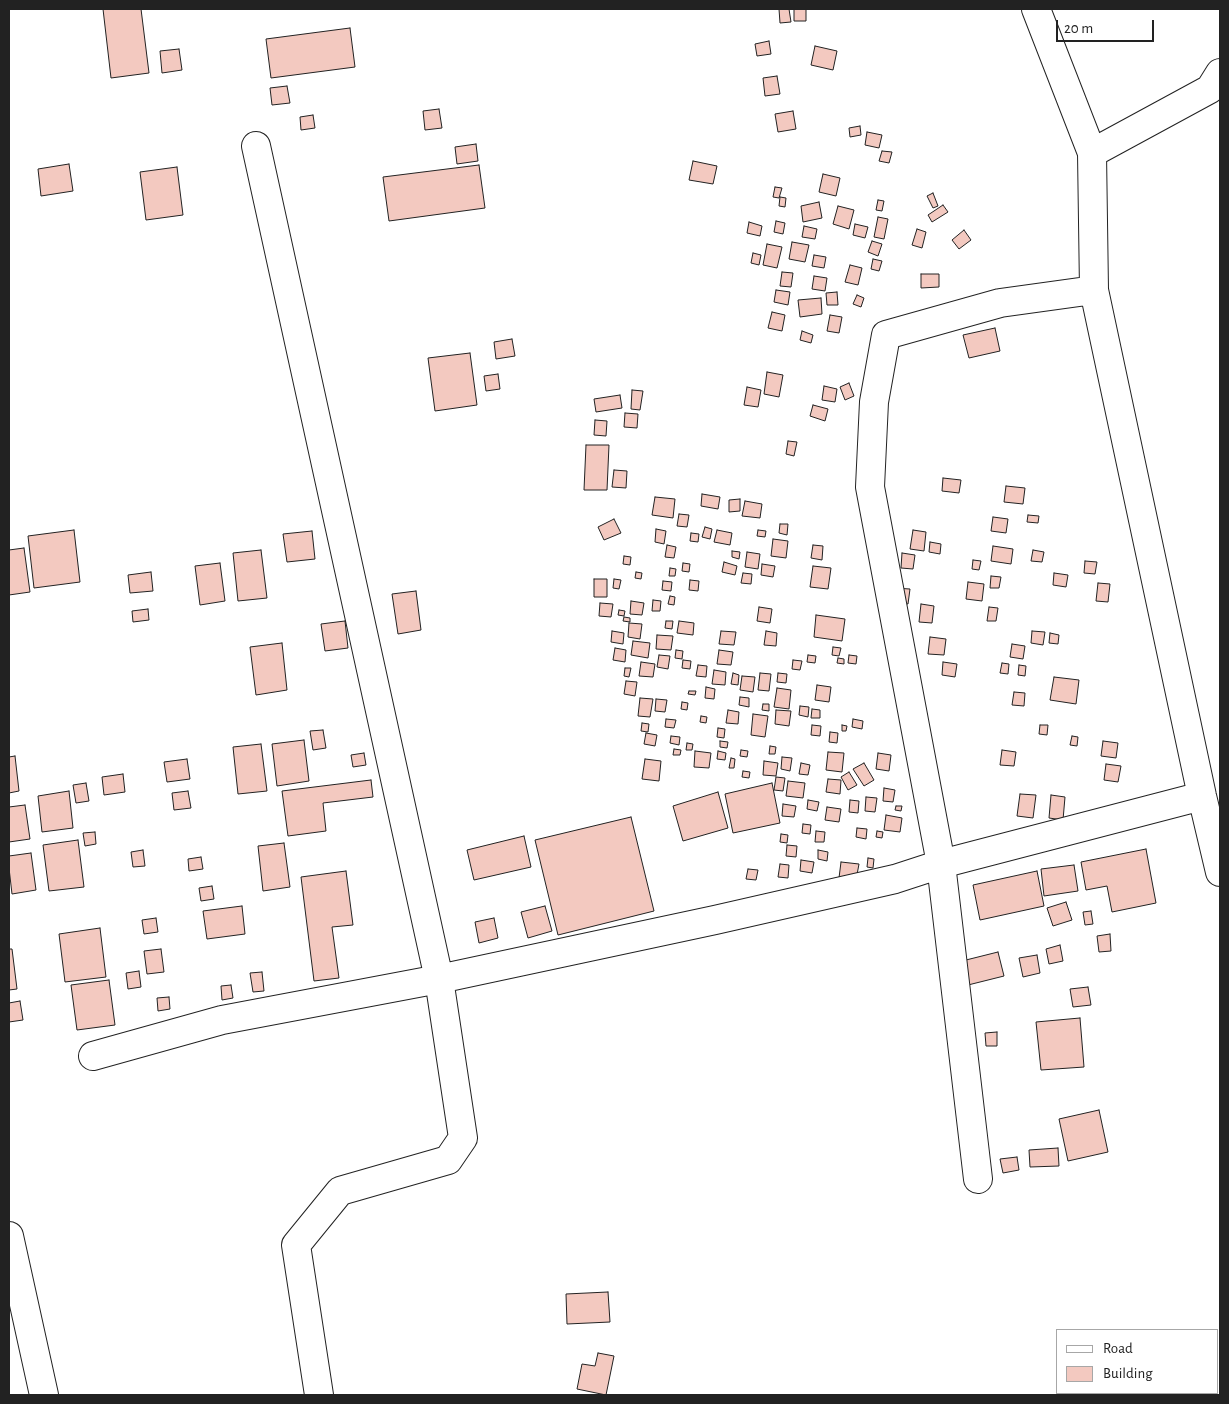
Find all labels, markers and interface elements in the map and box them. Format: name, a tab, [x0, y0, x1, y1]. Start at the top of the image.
scale bar	[1059, 10, 1156, 42]
text: 20 m	[1064, 21, 1093, 36]
legend	[1056, 1329, 1219, 1394]
text: Road	[1103, 1341, 1133, 1356]
text: Building	[1103, 1366, 1153, 1381]

